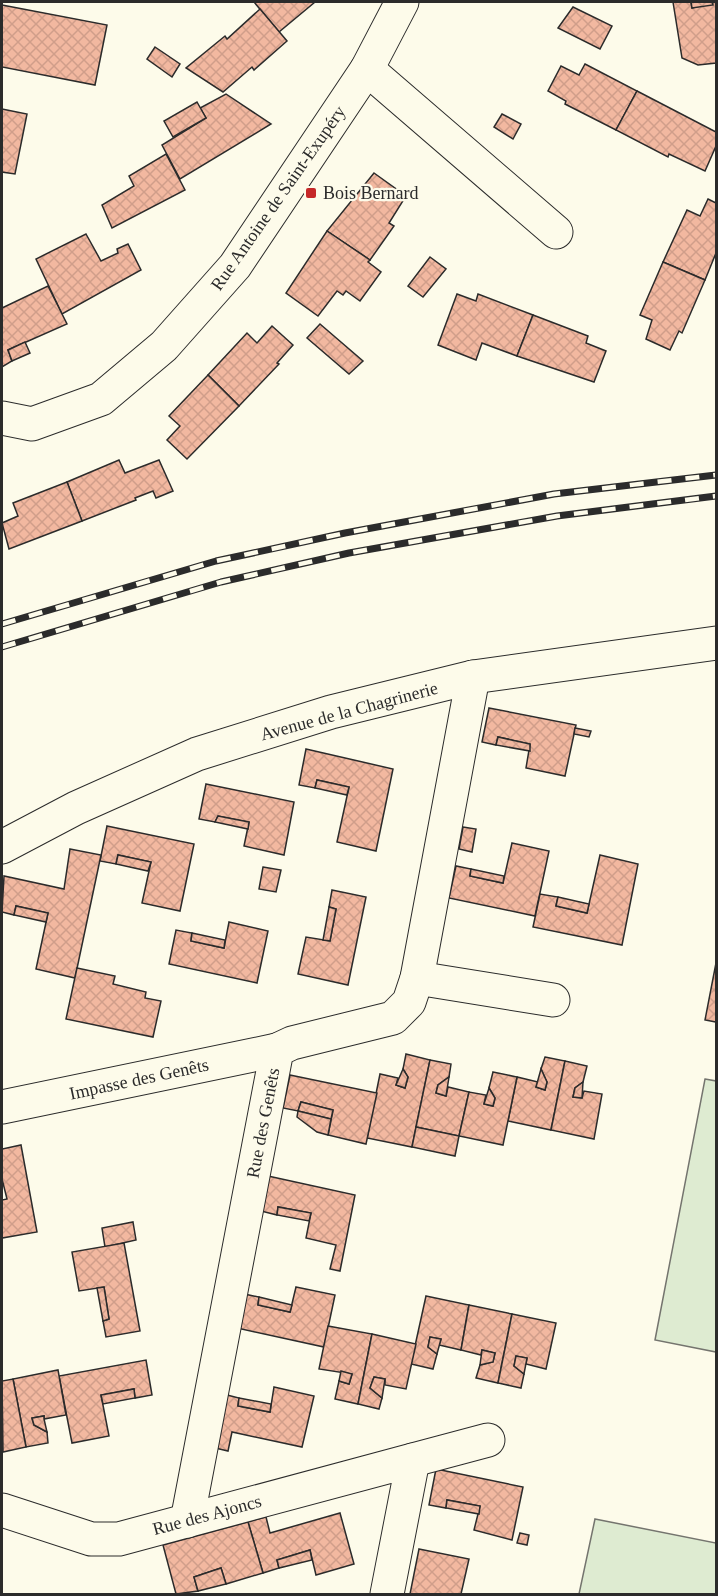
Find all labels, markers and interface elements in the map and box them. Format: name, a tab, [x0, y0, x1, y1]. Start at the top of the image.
street label: Rue Antoine de Saint-Exupéry	[207, 102, 349, 294]
place label: Bois Bernard	[323, 183, 418, 203]
marker: Bois Bernard	[304, 186, 318, 200]
street label: Avenue de la Chagrinerie	[258, 678, 440, 744]
street label: Impasse des Genêts	[67, 1054, 211, 1104]
street label: Rue des Genêts	[242, 1066, 284, 1180]
street label: Rue des Ajoncs	[150, 1491, 264, 1539]

